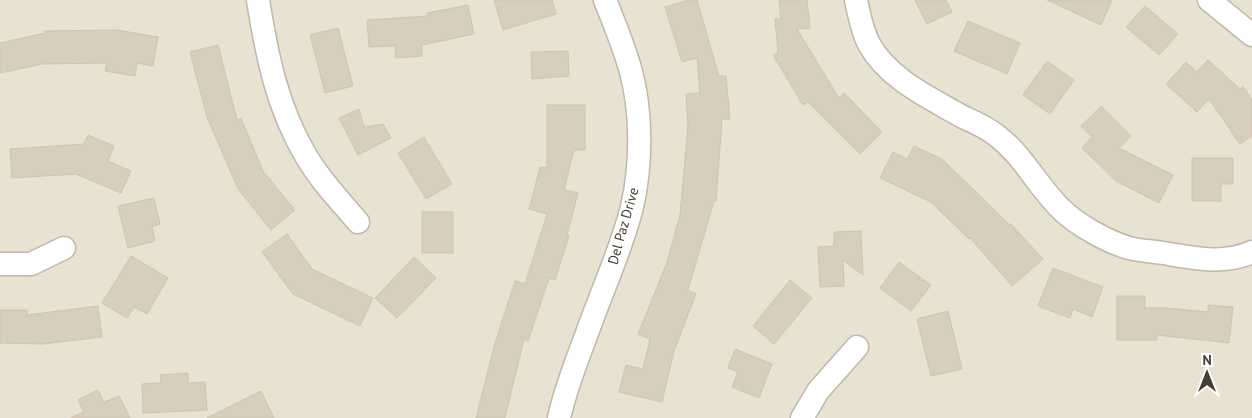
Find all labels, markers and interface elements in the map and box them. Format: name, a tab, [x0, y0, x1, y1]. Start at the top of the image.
street label: Del Paz Drive	[603, 185, 643, 267]
north arrow	[1182, 348, 1232, 398]
text: N	[1202, 351, 1212, 369]

